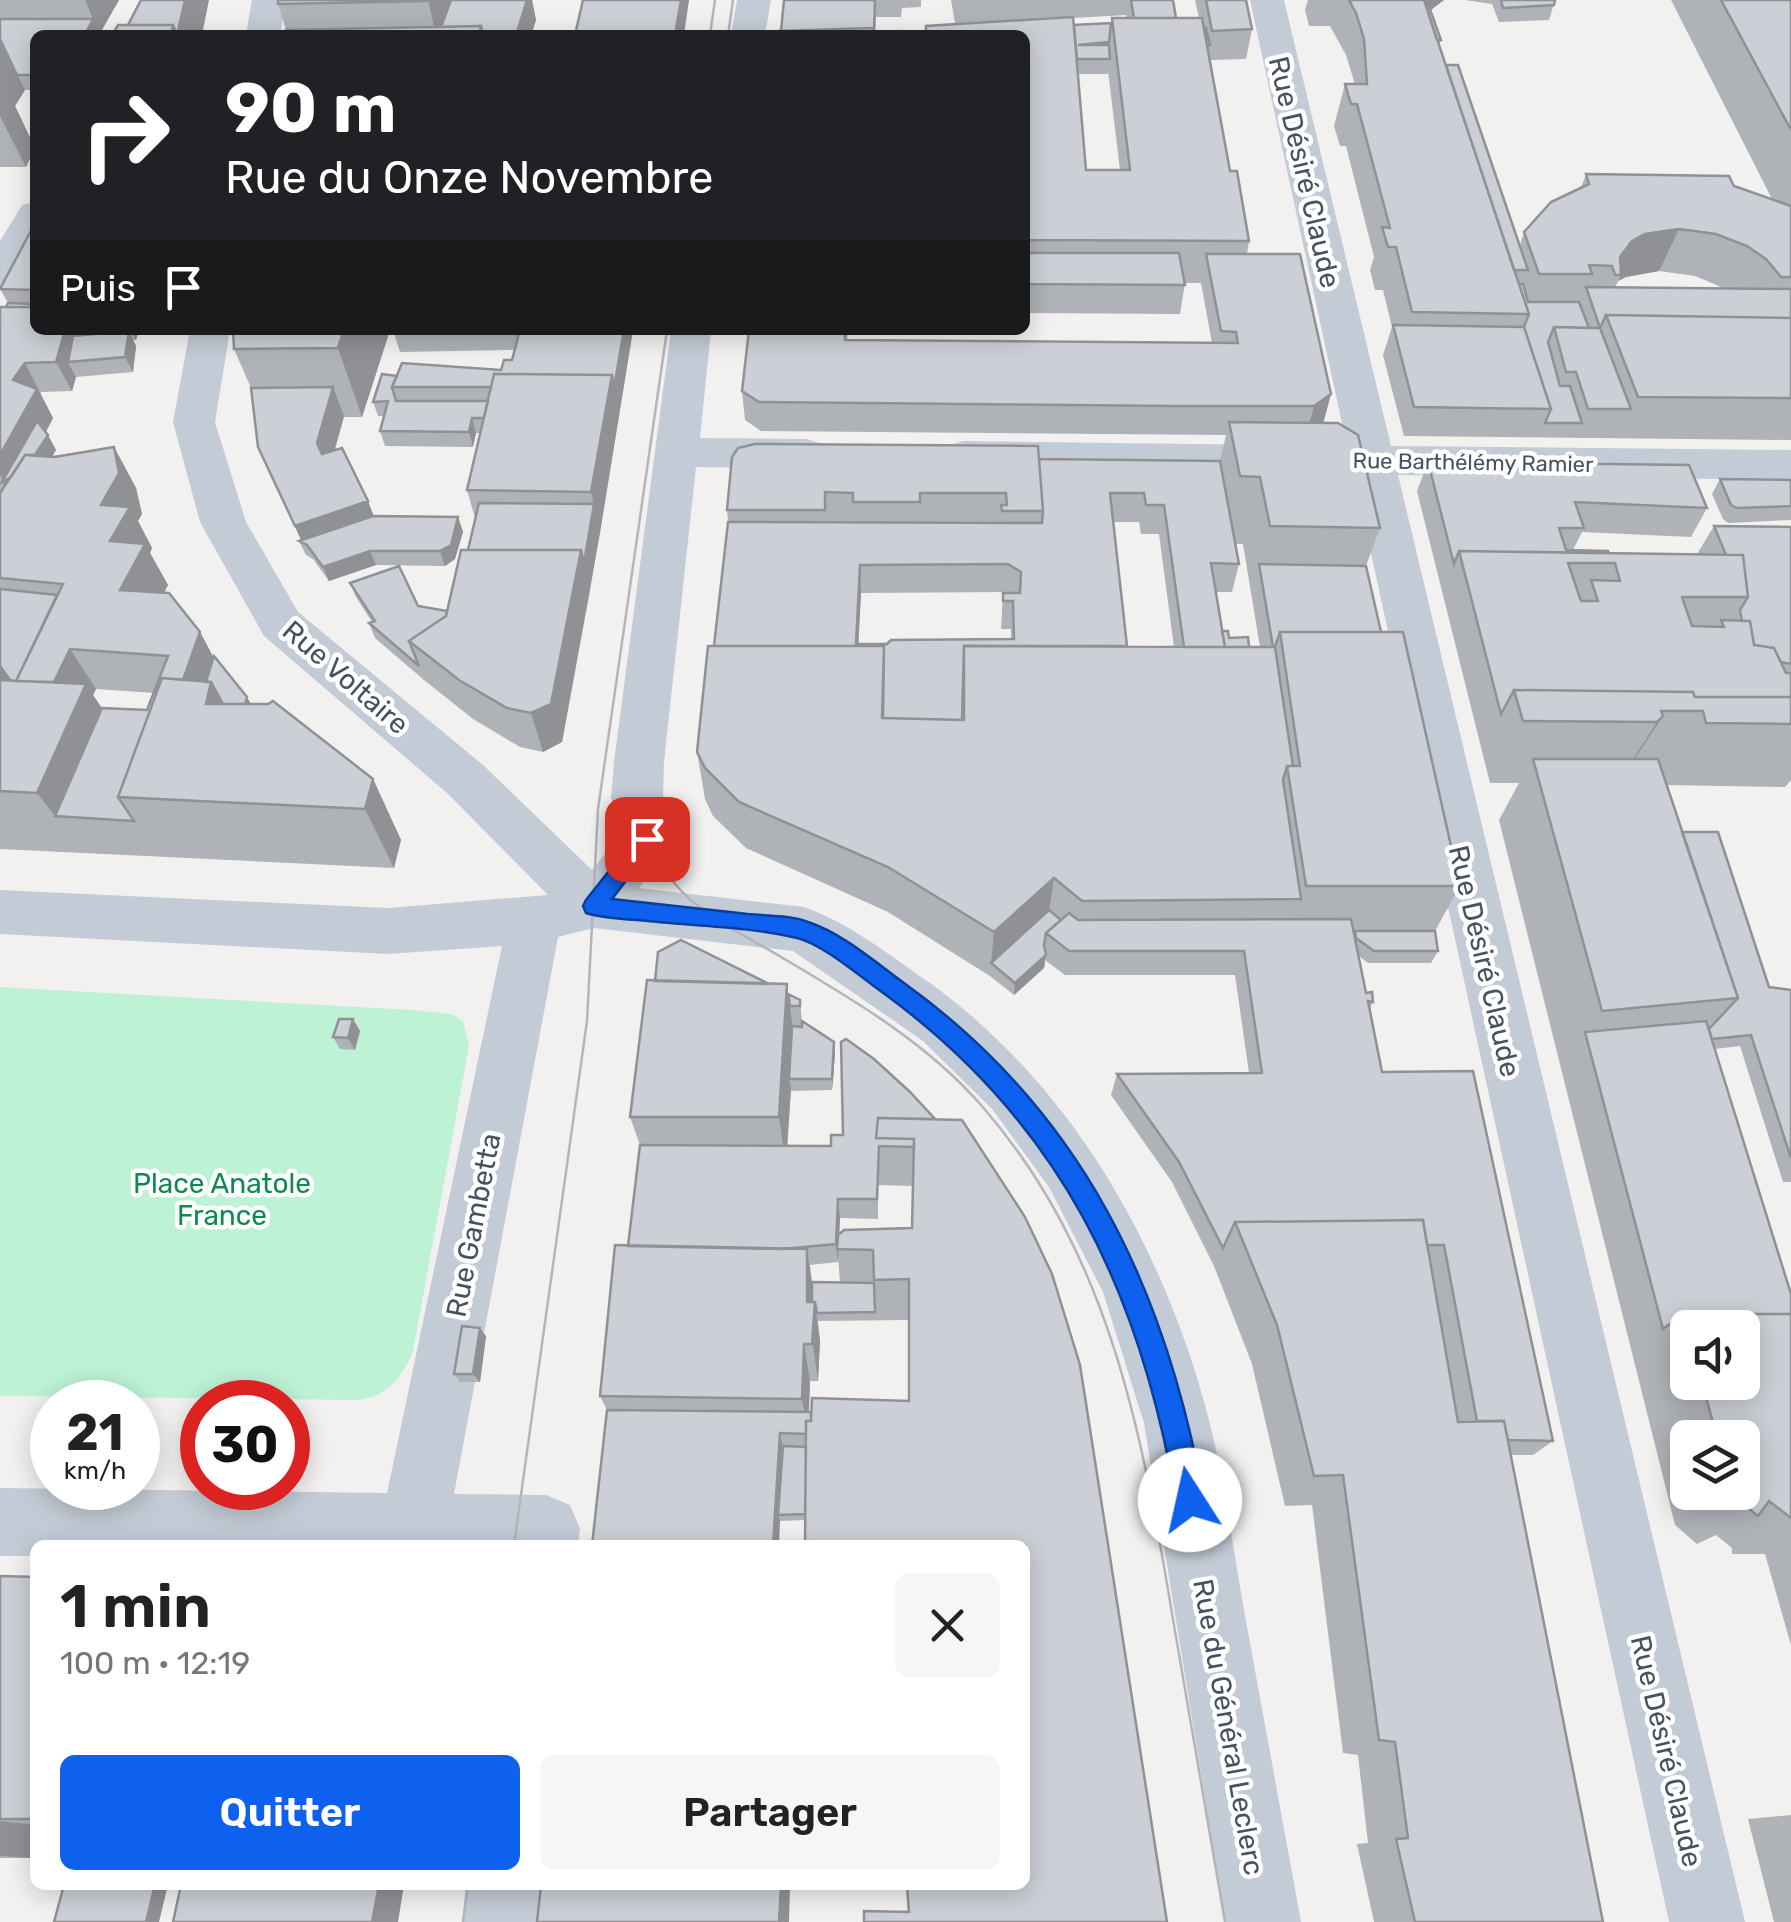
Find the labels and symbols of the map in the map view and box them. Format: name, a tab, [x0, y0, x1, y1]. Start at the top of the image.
street label: Rue Désiré Claude	[1262, 53, 1347, 291]
street label: Rue Barthélémy Ramier	[1352, 447, 1594, 478]
street label: Rue Voltaire	[276, 614, 415, 741]
pin	[605, 797, 690, 882]
street label: Rue Désiré Claude	[1442, 842, 1527, 1080]
street label: Rue Gambetta	[439, 1130, 508, 1320]
park label: Place Anatole France	[133, 1167, 311, 1232]
speed limit sign: 30	[180, 1380, 310, 1510]
position arrow	[1138, 1448, 1242, 1552]
street label: Rue du Général Leclerc	[1186, 1577, 1271, 1878]
street label: Rue Désiré Claude	[1624, 1632, 1709, 1870]

